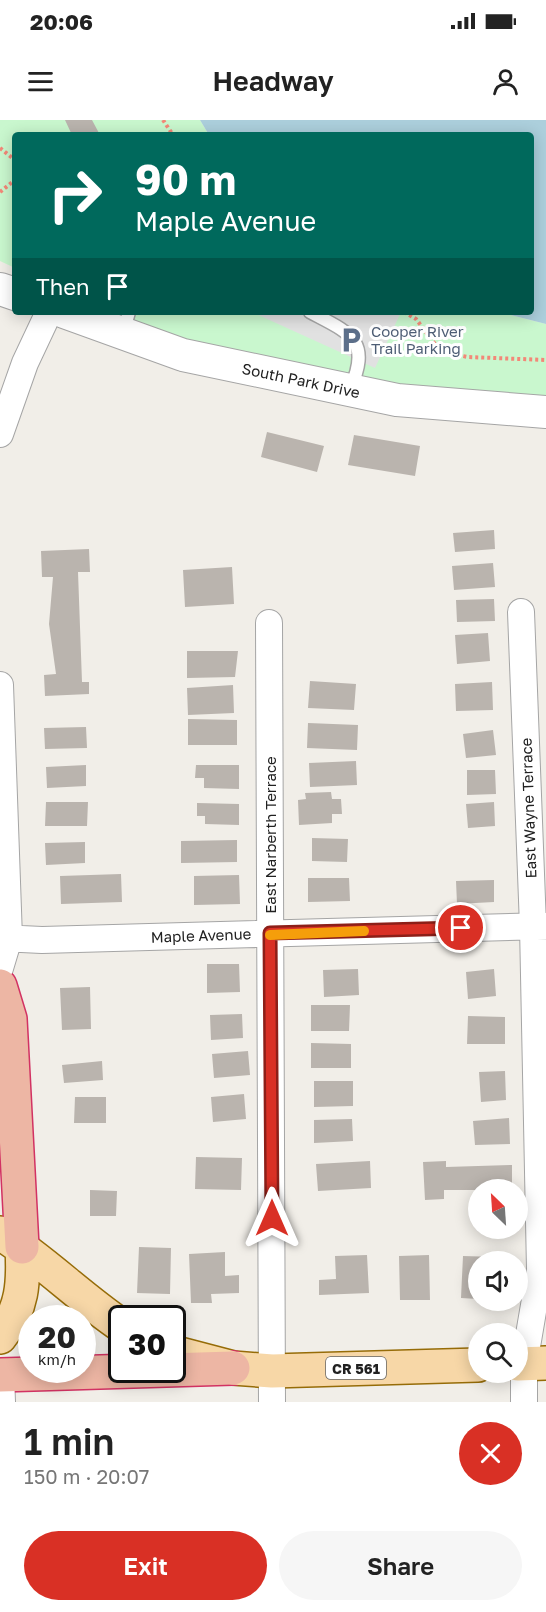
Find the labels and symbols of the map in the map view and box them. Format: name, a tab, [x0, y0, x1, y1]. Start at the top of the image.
place label: Cooper River Trail Parking	[371, 322, 464, 357]
parking icon: Cooper River Trail Parking	[336, 325, 366, 355]
street label: South Park Drive	[240, 359, 362, 401]
street label: East Wayne Terrace	[517, 737, 539, 879]
street label: East Narberth Terrace	[261, 756, 279, 914]
pin	[435, 902, 486, 953]
street label: Maple Avenue	[150, 924, 252, 946]
north arrow	[468, 1179, 528, 1239]
position arrow	[240, 1186, 304, 1250]
speed limit sign: 30	[108, 1305, 186, 1383]
road number: CR 561	[326, 1357, 386, 1379]

